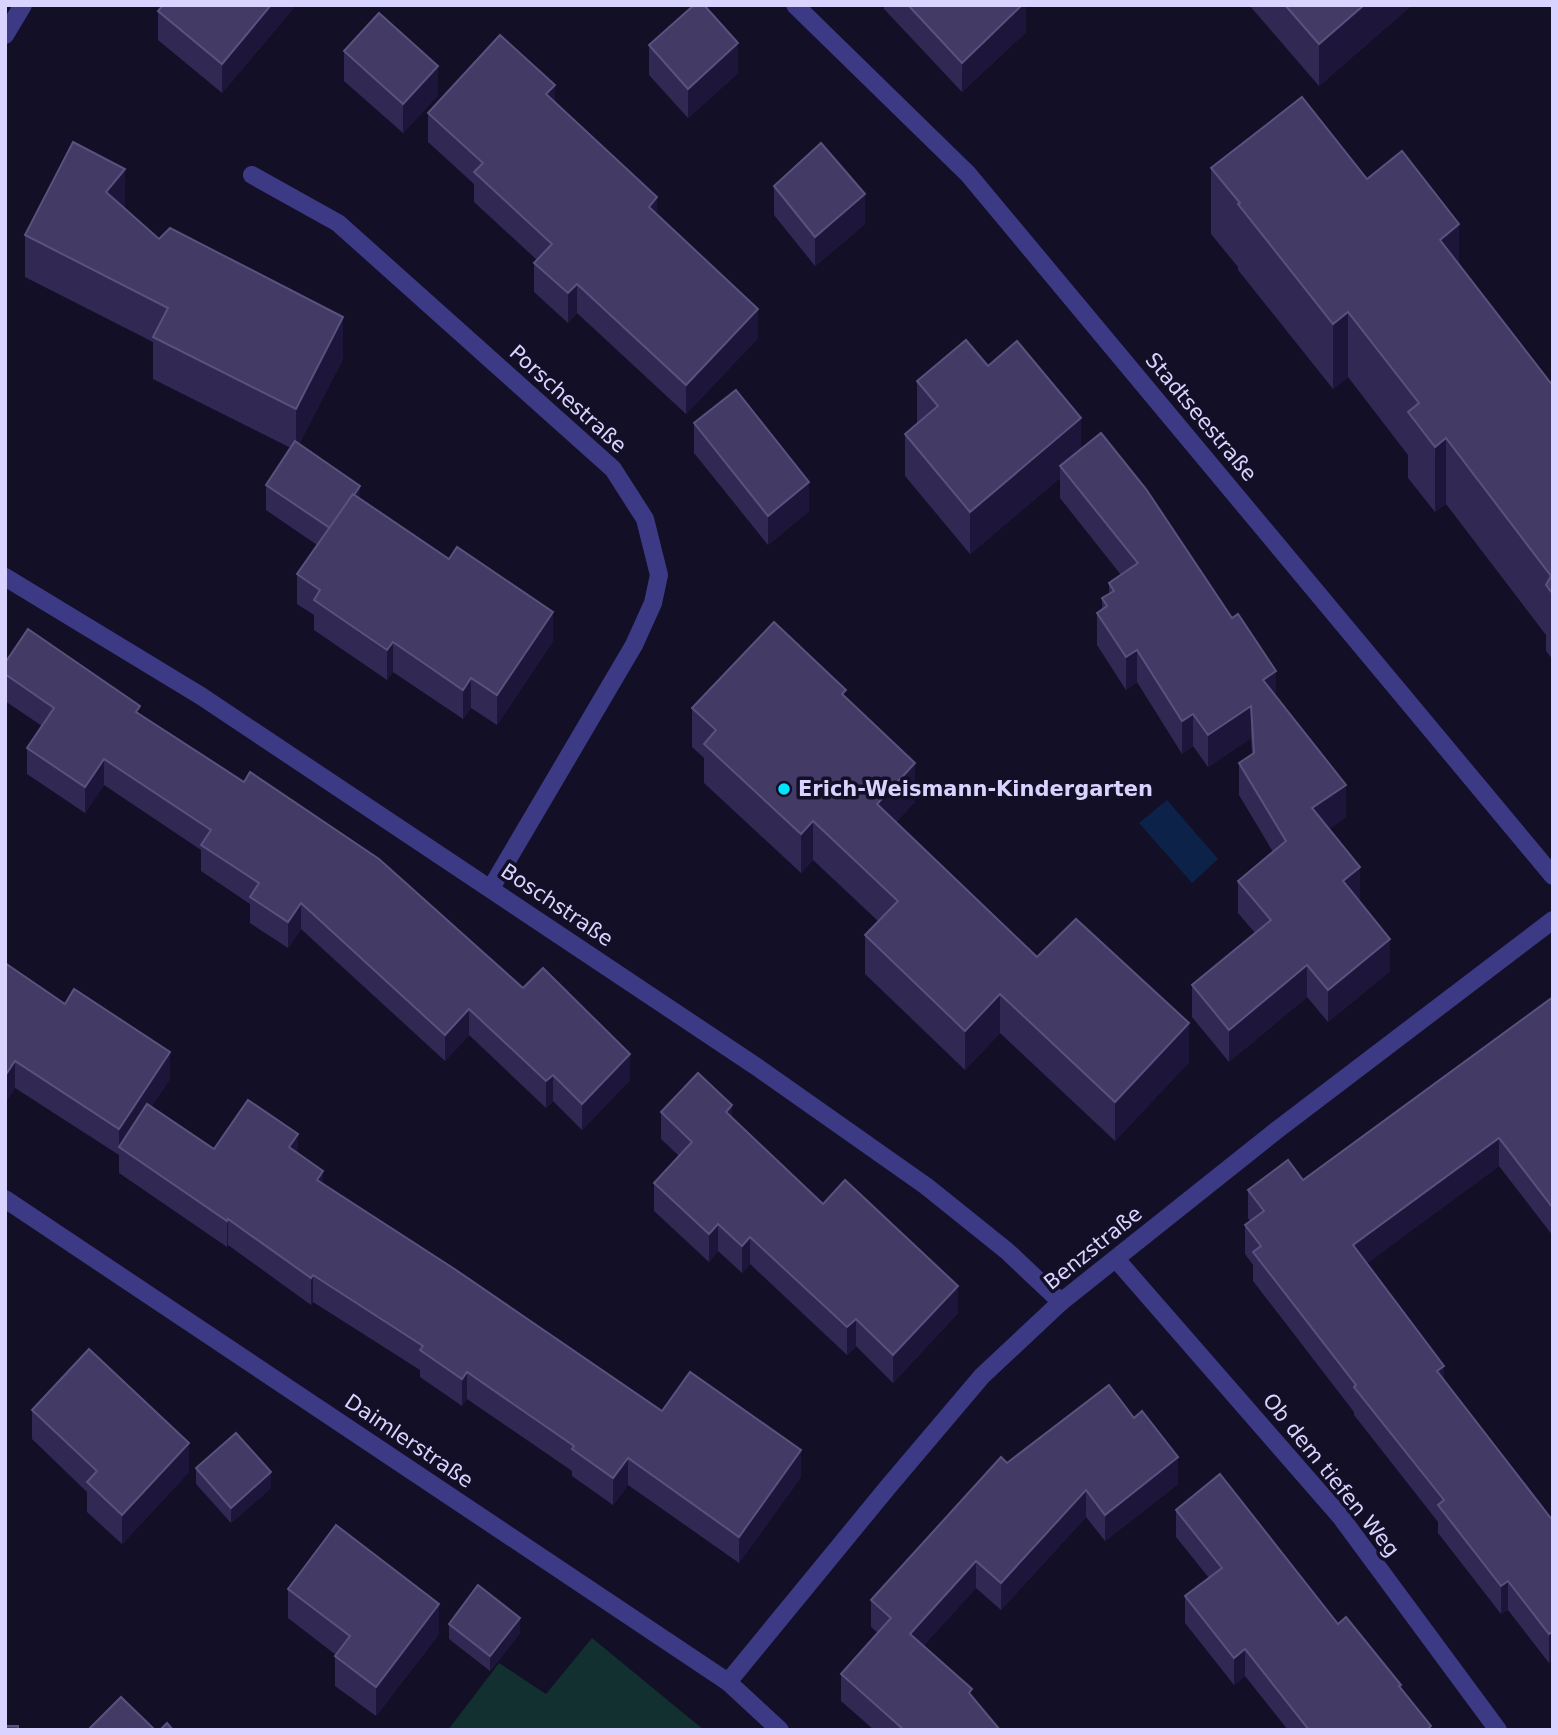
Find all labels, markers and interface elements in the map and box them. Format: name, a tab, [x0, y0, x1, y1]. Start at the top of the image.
street label: Porschestraße	[505, 340, 631, 458]
street label: Stadtseestraße	[1141, 348, 1261, 486]
place label: Erich-Weismann-Kindergarten	[798, 777, 1153, 801]
marker: Erich-Weismann-Kindergarten	[776, 781, 792, 797]
street label: Boschstraße	[496, 859, 618, 951]
street label: Benzstraße	[1039, 1201, 1147, 1295]
street label: Daimlerstraße	[340, 1389, 478, 1493]
street label: Ob dem tiefen Weg	[1258, 1389, 1404, 1561]

